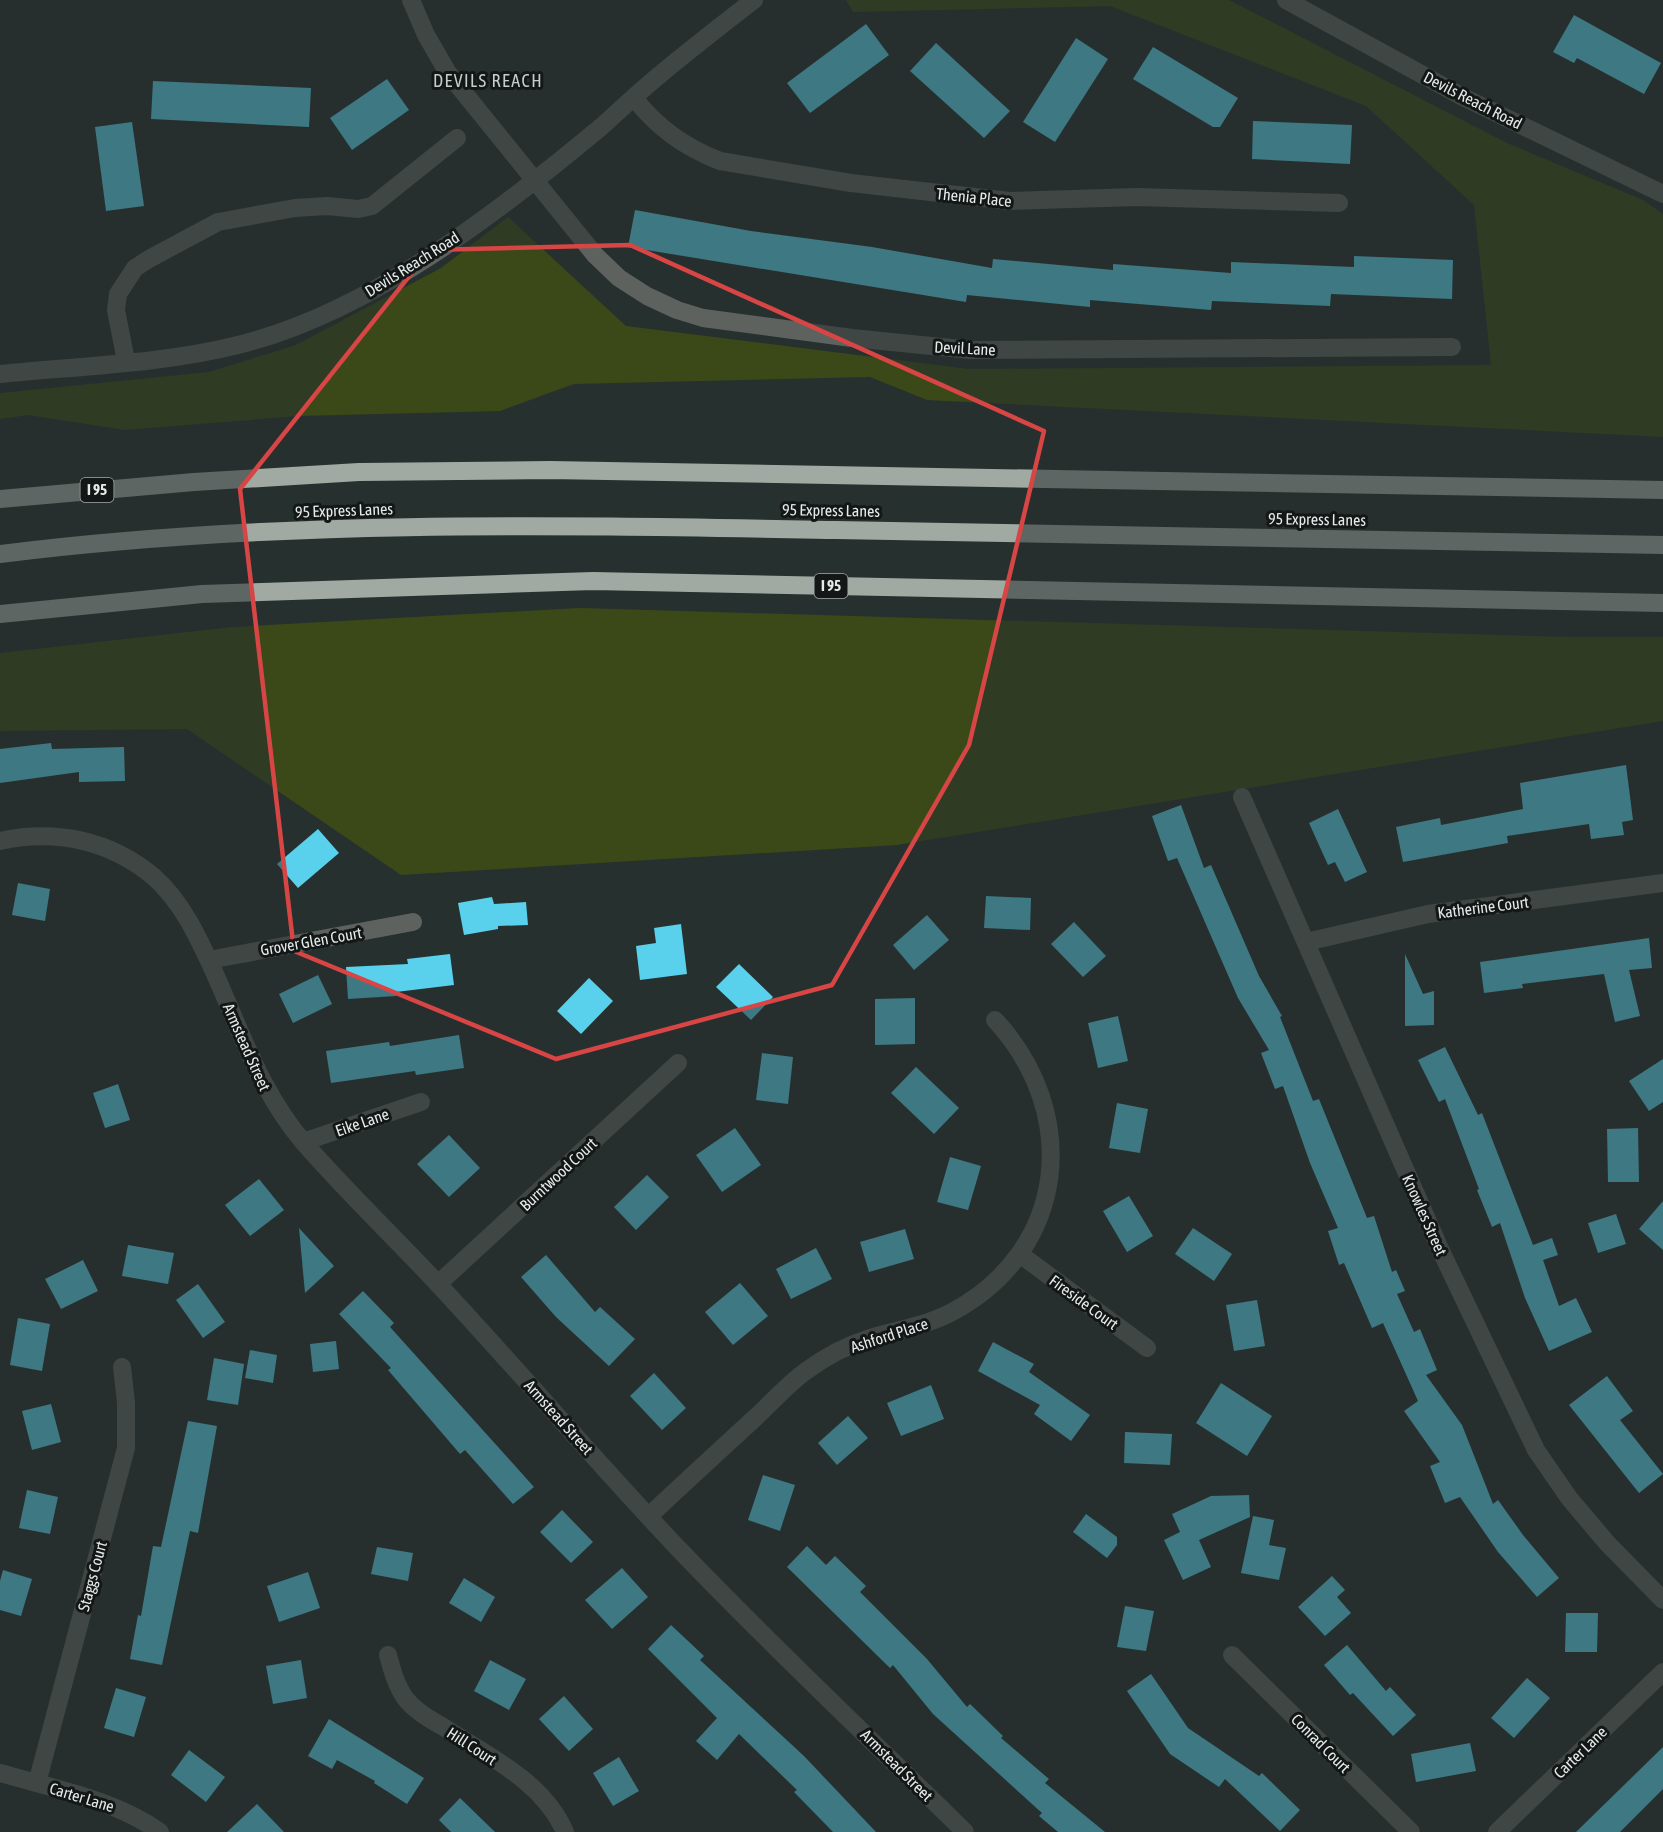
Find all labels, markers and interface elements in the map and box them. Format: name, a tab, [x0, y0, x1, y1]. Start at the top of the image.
street label: Devils Reach Road	[1421, 68, 1525, 132]
district label: DEVILS REACH	[433, 70, 543, 91]
street label: Thenia Place	[936, 184, 1012, 210]
street label: Devils Reach Road	[362, 228, 462, 300]
street label: Devil Lane	[934, 337, 996, 359]
road number: I 95	[80, 478, 114, 502]
street label: 95 Express Lanes	[295, 499, 394, 522]
street label: 95 Express Lanes	[782, 500, 880, 521]
street label: 95 Express Lanes	[1268, 509, 1366, 530]
road number: I 95	[814, 574, 848, 598]
street label: Katherine Court	[1436, 892, 1530, 922]
street label: Grover Glen Court	[259, 923, 363, 959]
street label: Armstead Street	[220, 1001, 274, 1094]
street label: Eike Lane	[333, 1104, 391, 1140]
street label: Burntwood Court	[516, 1134, 600, 1214]
street label: Knowles Street	[1399, 1172, 1451, 1259]
street label: Fireside Court	[1046, 1271, 1122, 1333]
street label: Ashford Place	[848, 1314, 930, 1356]
street label: Armstead Street	[521, 1376, 597, 1458]
street label: Staggs Court	[74, 1539, 111, 1613]
street label: Conrad Court	[1288, 1710, 1354, 1776]
street label: Carter Lane	[1550, 1722, 1610, 1782]
street label: Hill Court	[444, 1723, 500, 1769]
street label: Armstead Street	[857, 1725, 937, 1805]
street label: Carter Lane	[48, 1779, 116, 1815]

